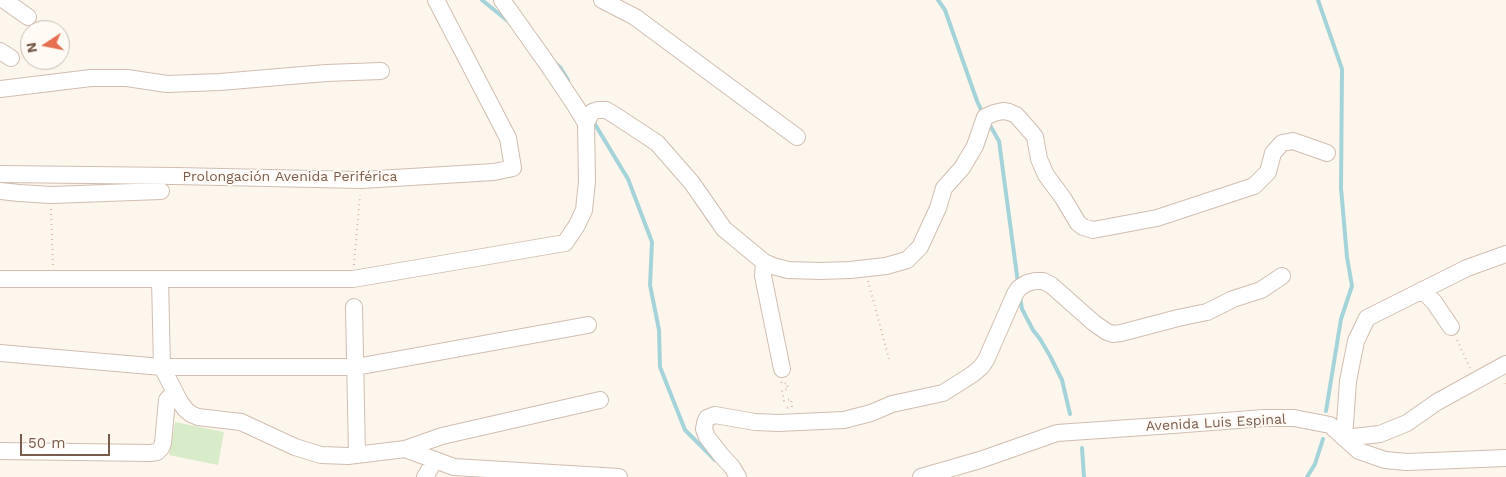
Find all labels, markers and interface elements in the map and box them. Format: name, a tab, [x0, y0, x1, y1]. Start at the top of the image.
north arrow	[20, 20, 70, 70]
text: N	[22, 41, 40, 54]
street label: Prolongación Avenida Periférica	[182, 169, 398, 185]
street label: Avenida Luis Espinal	[1145, 411, 1287, 435]
scale bar	[22, 424, 112, 456]
text: 50 m	[28, 434, 65, 452]

